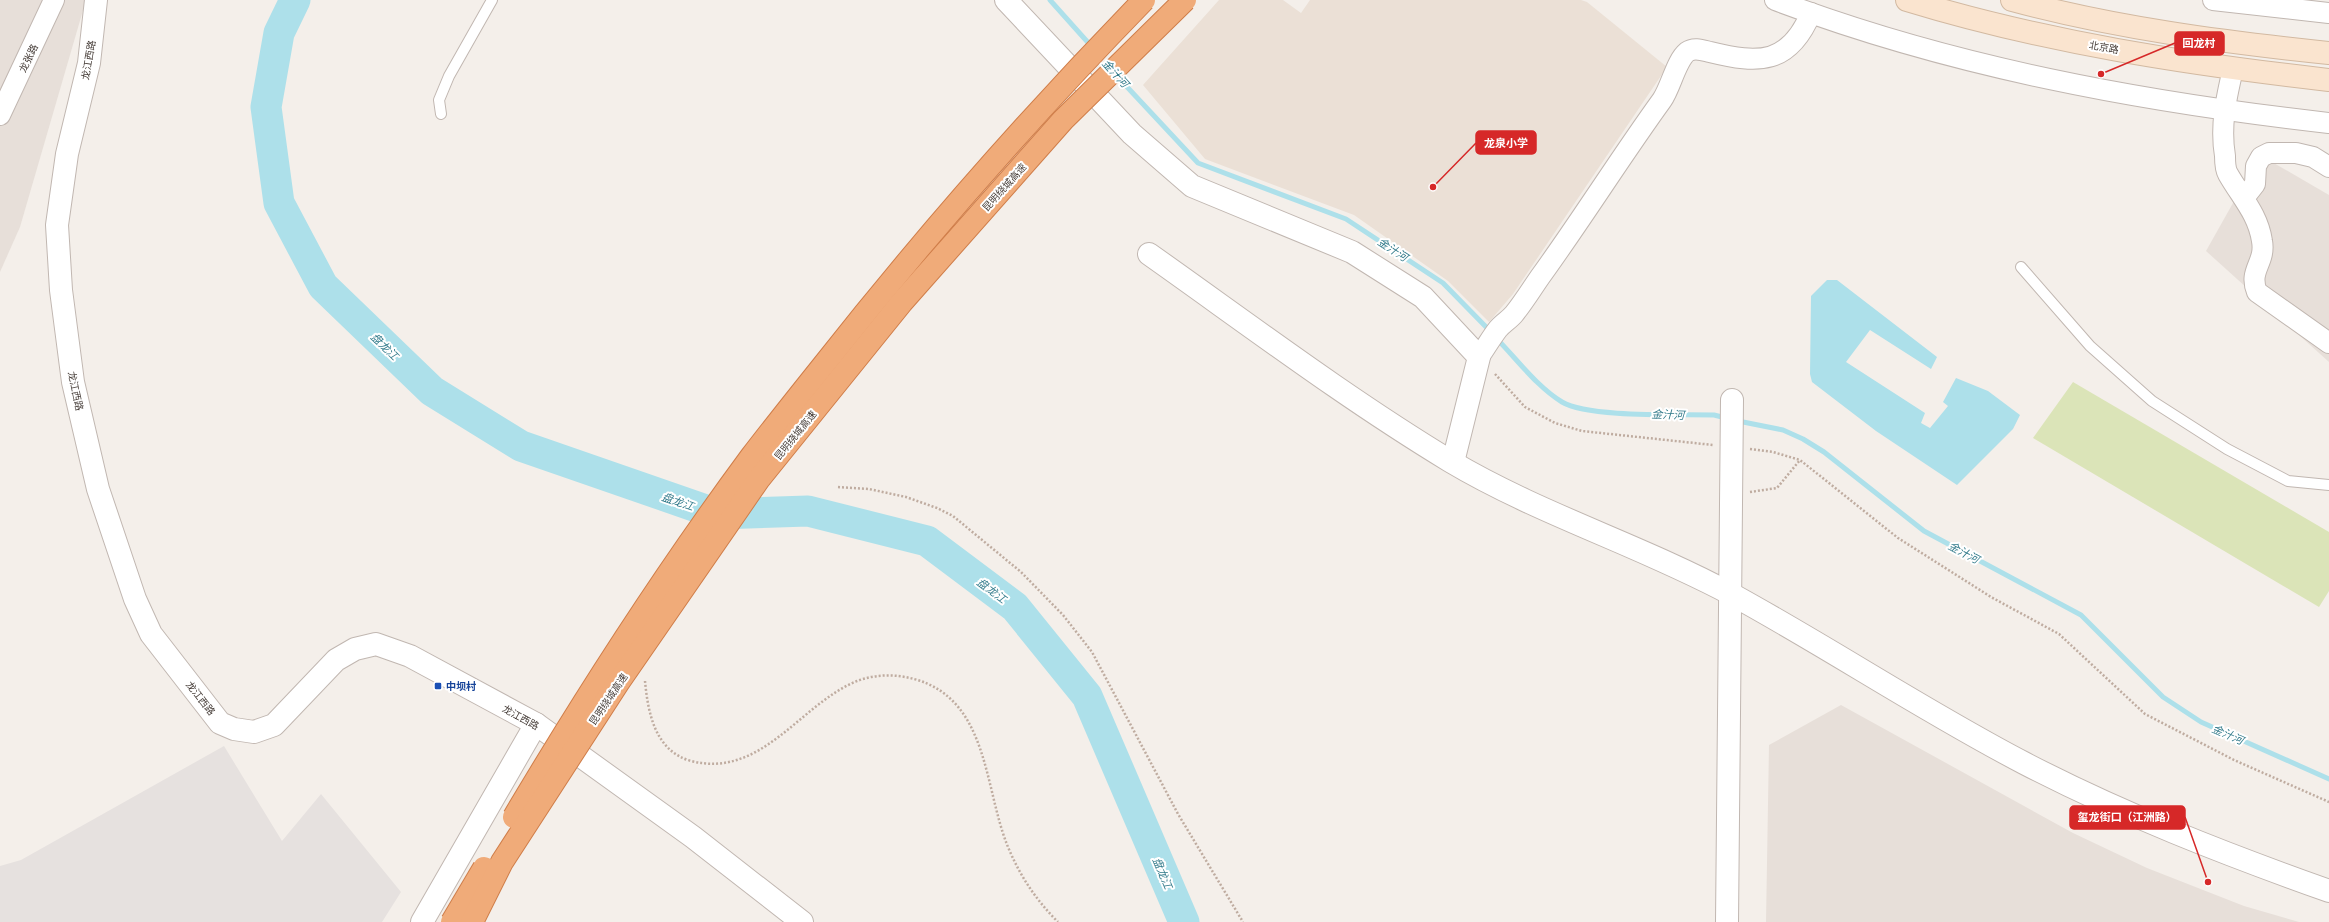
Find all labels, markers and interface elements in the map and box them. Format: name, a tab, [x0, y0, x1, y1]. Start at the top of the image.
callout: 回龙村	[2175, 32, 2224, 55]
text: 回龙村	[2183, 35, 2216, 50]
street label: 北京路	[2088, 38, 2120, 56]
street label: 龙江西路	[78, 39, 98, 81]
street label: 龙张路	[15, 41, 41, 75]
water label: 金汁河	[1099, 56, 1134, 92]
callout: 龙泉小学	[1476, 131, 1536, 154]
text: 龙泉小学	[1484, 135, 1528, 150]
street label: 昆明绕城高速	[979, 160, 1029, 214]
water label: 金汁河	[1375, 234, 1413, 265]
water label: 盘龙江	[368, 329, 403, 364]
street label: 龙江西路	[65, 370, 87, 412]
water label: 金汁河	[1651, 406, 1687, 422]
street label: 昆明绕城高速	[771, 407, 819, 463]
water label: 盘龙江	[660, 489, 697, 514]
water label: 金汁河	[1946, 538, 1984, 567]
water label: 盘龙江	[974, 574, 1010, 607]
street label: 昆明绕城高速	[585, 670, 631, 728]
street label: 龙江西路	[183, 678, 219, 718]
place label: 中坝村	[446, 679, 476, 693]
marker: 中坝村	[433, 681, 443, 691]
street label: 龙江西路	[500, 701, 542, 733]
water label: 金汁河	[2210, 720, 2248, 748]
callout: 玺龙街口（江洲路）	[2070, 806, 2185, 829]
text: 玺龙街口（江洲路）	[2078, 809, 2177, 824]
water label: 盘龙江	[1150, 855, 1177, 892]

